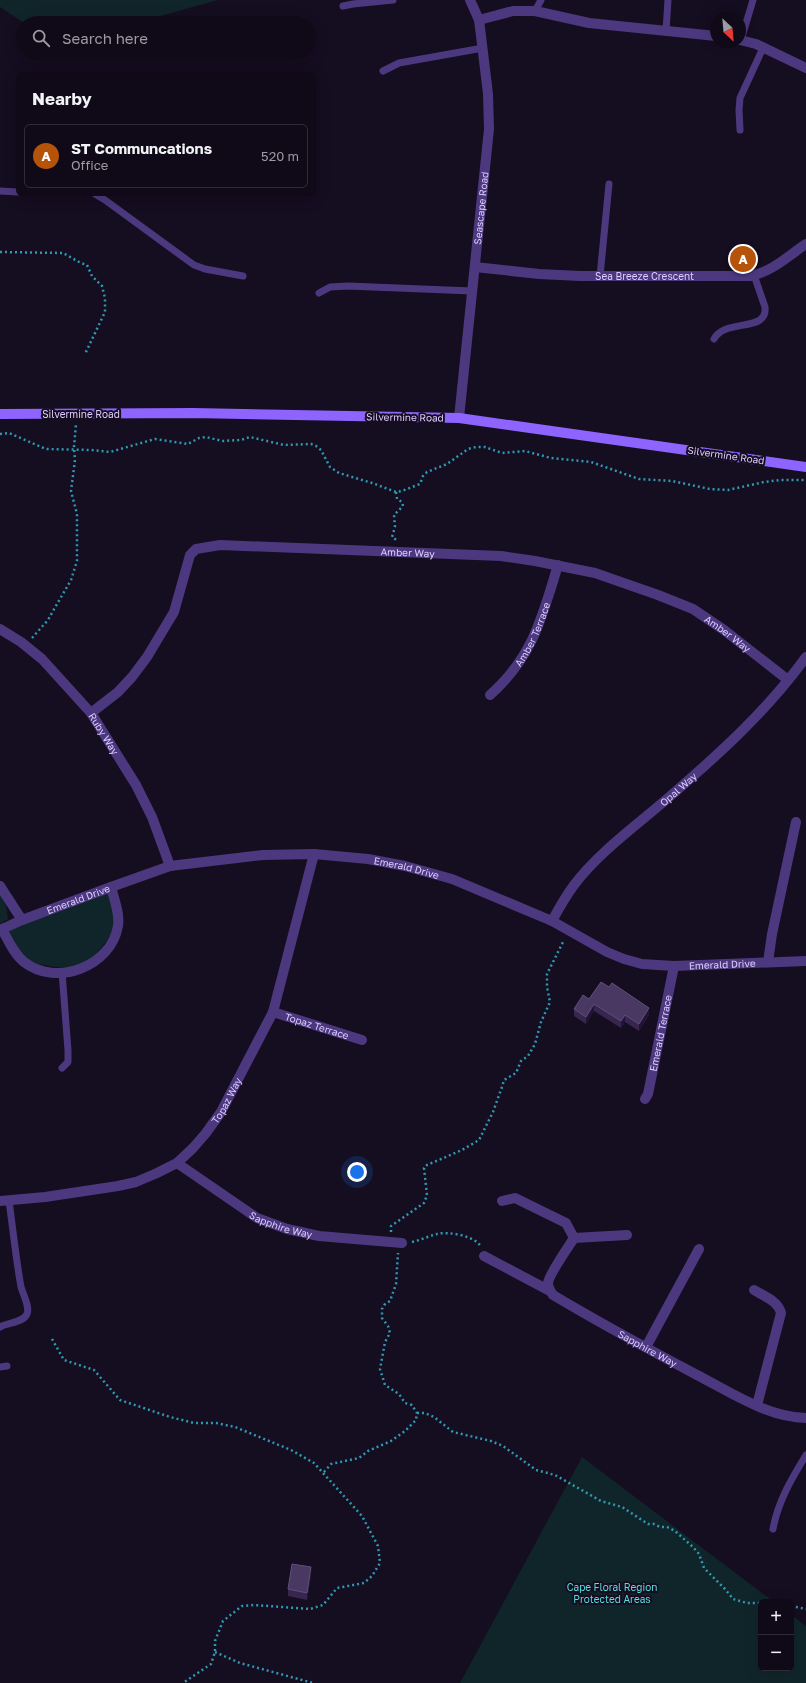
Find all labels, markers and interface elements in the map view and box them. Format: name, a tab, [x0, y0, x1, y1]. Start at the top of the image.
north arrow	[710, 12, 746, 48]
search box	[16, 16, 316, 60]
icon: search	[30, 27, 52, 49]
text: Search here	[62, 29, 148, 47]
text: Nearby	[32, 88, 92, 109]
text: ST Communcations	[71, 139, 212, 157]
text: A	[41, 148, 51, 164]
text: 520 m	[261, 148, 299, 164]
text: Office	[71, 157, 108, 173]
street label: Seascape Road	[471, 171, 491, 245]
pin: A	[730, 244, 756, 274]
street label: Sea Breeze Crescent	[595, 270, 694, 282]
street label: Silvermine Road	[42, 408, 120, 420]
street label: Silvermine Road	[366, 410, 444, 424]
street label: Silvermine Road	[687, 444, 765, 466]
street label: Amber Way	[380, 545, 435, 559]
street label: Amber Terrace	[512, 600, 552, 669]
street label: Amber Way	[702, 613, 753, 655]
street label: Ruby Way	[86, 711, 122, 757]
street label: Opal Way	[657, 770, 699, 808]
street label: Emerald Drive	[373, 854, 441, 881]
street label: Emerald Drive	[45, 882, 112, 916]
street label: Emerald Drive	[689, 957, 756, 971]
street label: Emerald Terrace	[647, 994, 674, 1072]
street label: Topaz Terrace	[283, 1010, 351, 1042]
street label: Topaz Way	[209, 1075, 244, 1126]
your location	[347, 1162, 367, 1182]
street label: Sapphire Way	[247, 1209, 314, 1240]
street label: Sapphire Way	[616, 1327, 680, 1369]
park label: Cape Floral Region Protected Areas	[567, 1581, 657, 1605]
map controls	[758, 1599, 794, 1671]
button: +	[758, 1599, 794, 1635]
button: −	[758, 1635, 794, 1671]

